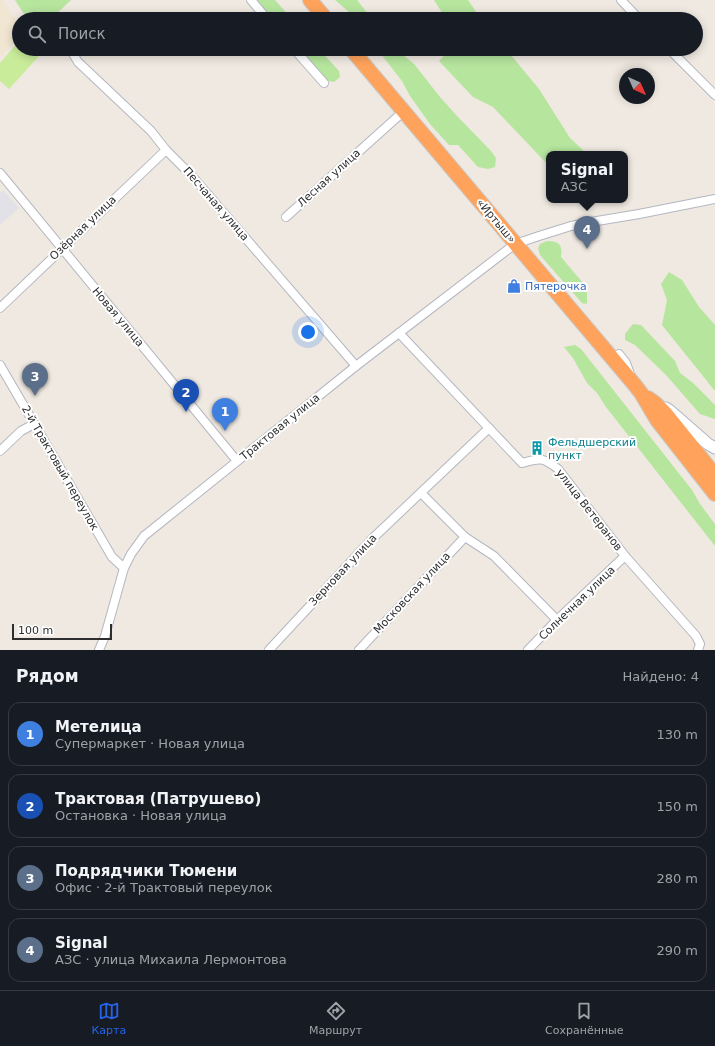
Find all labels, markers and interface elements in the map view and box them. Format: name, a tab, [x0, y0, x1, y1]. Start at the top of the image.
search box	[12, 12, 703, 56]
icon: search	[26, 23, 48, 45]
text: Поиск	[58, 25, 106, 43]
north arrow	[619, 68, 655, 104]
street label: Лесная улица	[295, 146, 363, 210]
popup	[546, 151, 628, 203]
text: Signal	[561, 161, 613, 179]
street label: Песчаная улица	[180, 165, 252, 243]
text: АЗС	[561, 179, 587, 194]
street label: Озёрная улица	[47, 193, 119, 263]
street label: «Иртыш»	[474, 196, 518, 246]
pin: 4	[574, 216, 600, 249]
shop icon: Пятерочка	[506, 278, 522, 294]
place label: Пятерочка	[525, 280, 587, 293]
street label: Новая улица	[89, 285, 147, 349]
your location	[298, 322, 318, 342]
pin: 3	[22, 363, 48, 396]
pin: 2	[173, 379, 199, 412]
street label: Трактовая улица	[237, 391, 322, 464]
pin: 1	[212, 398, 238, 431]
street label: 2-й Трактовый переулок	[19, 403, 101, 533]
place label: Фельдшерский пункт	[548, 436, 636, 462]
building icon: Фельдшерский пункт	[529, 440, 545, 456]
street label: улица Ветеранов	[553, 467, 625, 553]
street label: Зерновая улица	[307, 532, 379, 608]
street label: Московская улица	[371, 550, 453, 636]
street label: Солнечная улица	[536, 563, 618, 643]
scale bar	[12, 622, 112, 641]
text: 100 m	[18, 624, 53, 637]
text: Рядом	[16, 666, 79, 686]
text: Найдено: 4	[623, 669, 699, 684]
text: Метелица	[55, 718, 142, 736]
text: 1	[25, 727, 35, 742]
text: 130 m	[656, 727, 698, 742]
text: Супермаркет · Новая улица	[55, 736, 245, 751]
text: Трактовая (Патрушево)	[55, 790, 261, 808]
text: 2	[25, 799, 35, 814]
text: 150 m	[656, 799, 698, 814]
text: Остановка · Новая улица	[55, 808, 227, 823]
text: Подрядчики Тюмени	[55, 862, 237, 880]
text: 3	[25, 871, 35, 886]
text: 280 m	[656, 871, 698, 886]
text: Офис · 2-й Трактовый переулок	[55, 880, 272, 895]
text: Signal	[55, 934, 108, 952]
text: 4	[25, 943, 35, 958]
text: 290 m	[656, 943, 698, 958]
text: АЗС · улица Михаила Лермонтова	[55, 952, 287, 967]
tab: Карта	[91, 1000, 126, 1037]
tab: Маршрут	[309, 1000, 362, 1037]
tab: Сохранённые	[545, 1000, 624, 1037]

